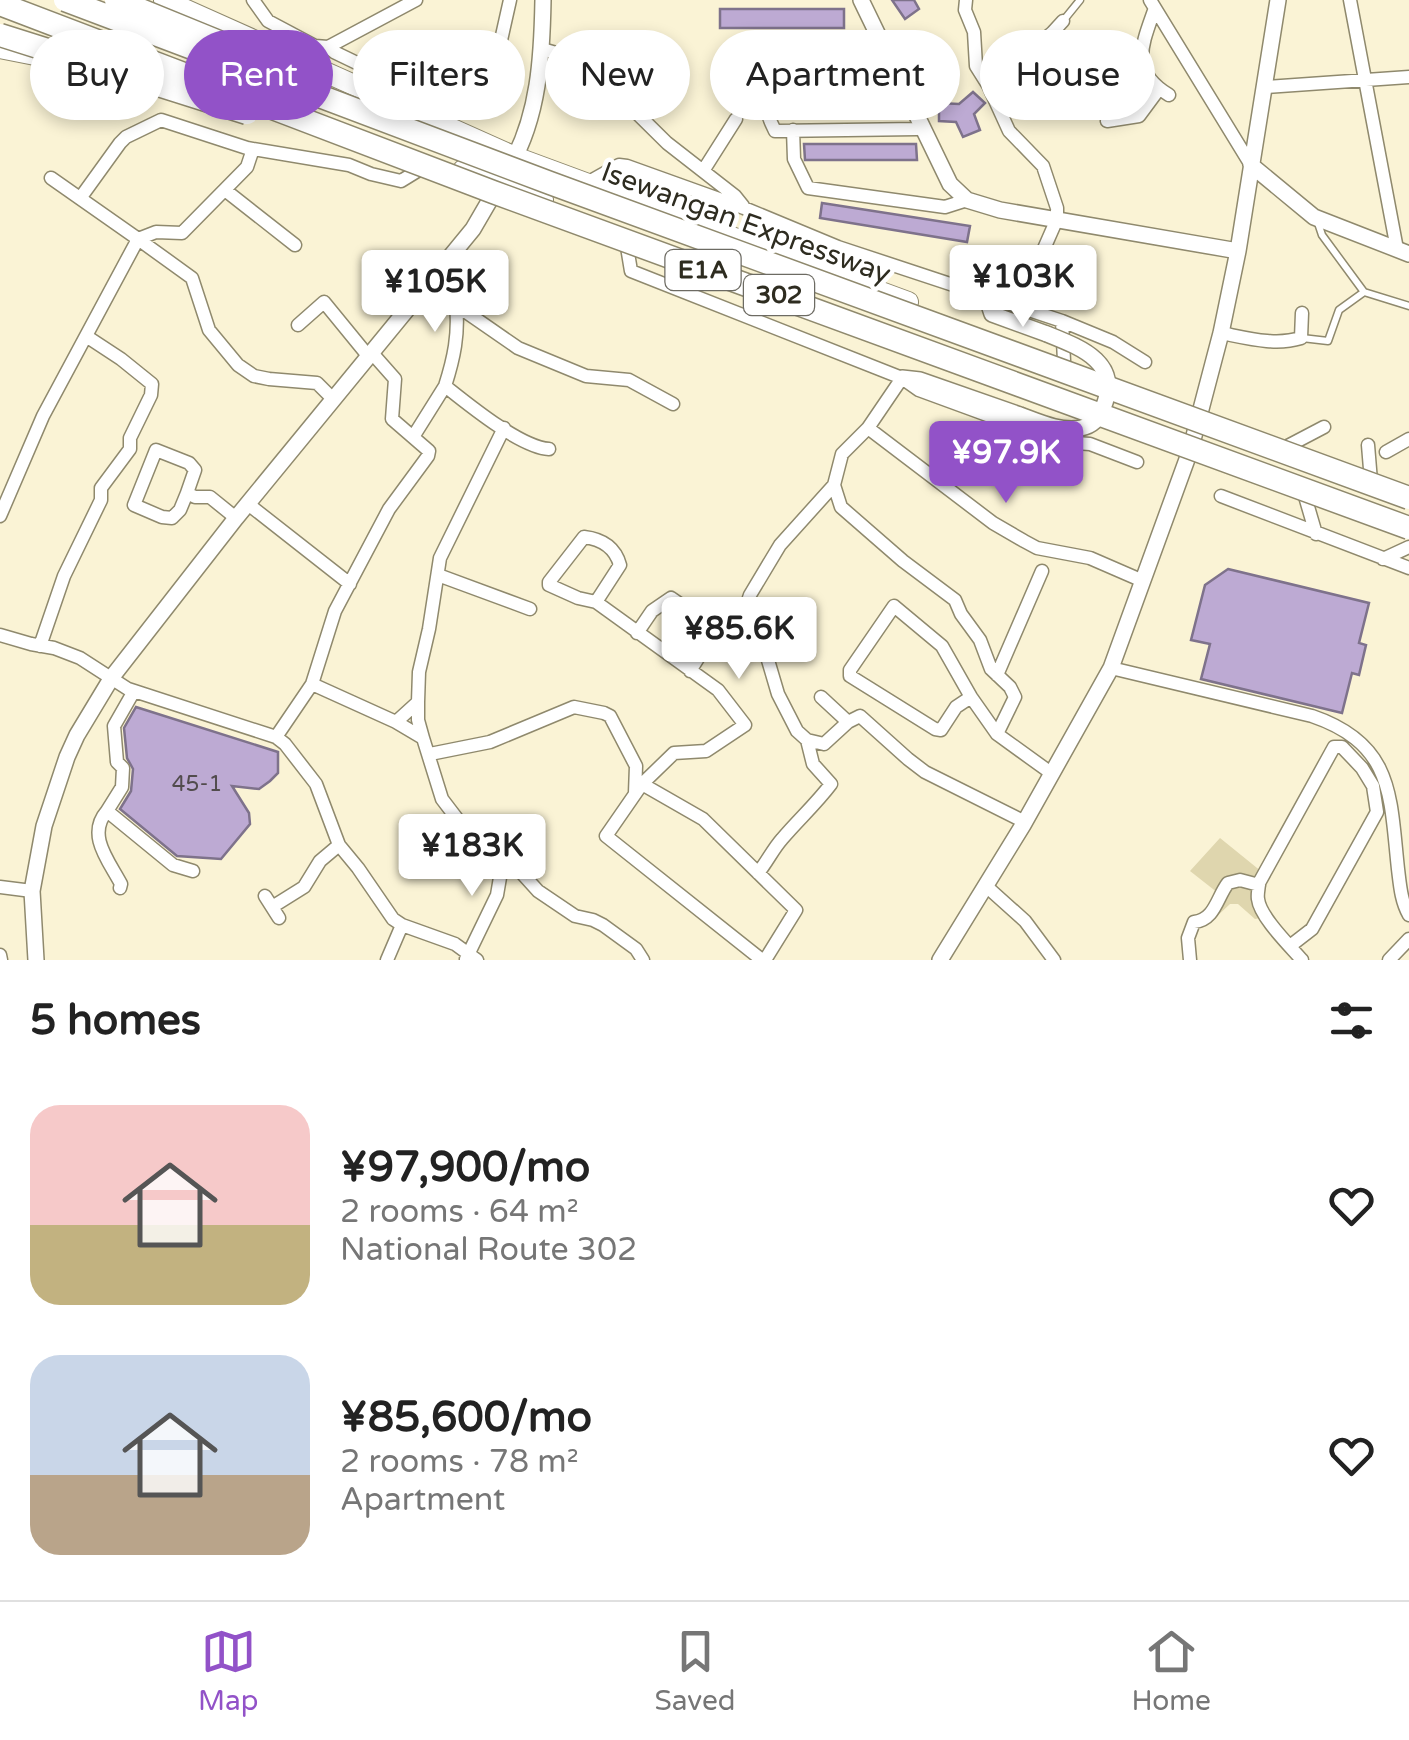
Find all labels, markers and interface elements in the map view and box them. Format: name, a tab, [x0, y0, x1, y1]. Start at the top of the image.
chip: Buy	[30, 30, 164, 120]
chip: Rent	[184, 30, 333, 120]
chip: Filters	[353, 30, 525, 120]
chip: New	[545, 30, 690, 120]
chip: Apartment	[710, 30, 960, 120]
chip: House	[980, 30, 1155, 120]
street label: Isewangan Expressway	[597, 155, 895, 291]
pin: ¥103K	[953, 245, 1093, 330]
pin: ¥105K	[365, 250, 505, 335]
road number: E1A	[666, 250, 740, 290]
text: ¥103K	[972, 258, 1074, 296]
text: ¥105K	[384, 263, 486, 301]
road number: 302	[744, 275, 814, 315]
pin: ¥97.9K	[925, 421, 1087, 506]
text: ¥97.9K	[951, 434, 1061, 472]
pin: ¥85.6K	[658, 597, 820, 682]
text: ¥85.6K	[684, 610, 794, 648]
house number: 45-1	[172, 771, 222, 797]
pin: ¥183K	[402, 814, 542, 899]
text: ¥183K	[421, 827, 523, 865]
icon: filters	[1324, 993, 1379, 1048]
text: 5 homes	[30, 995, 201, 1046]
text: ¥97,900/mo	[340, 1142, 590, 1193]
icon: home	[110, 1145, 230, 1265]
icon: heart	[1324, 1178, 1379, 1233]
text: 2 rooms · 64 m²	[340, 1193, 579, 1231]
text: National Route 302	[340, 1231, 637, 1269]
text: ¥85,600/mo	[340, 1392, 592, 1443]
icon: home	[110, 1395, 230, 1515]
icon: heart	[1324, 1428, 1379, 1483]
text: 2 rooms · 78 m²	[340, 1443, 579, 1481]
text: Apartment	[340, 1481, 505, 1519]
tab: Map	[198, 1624, 259, 1718]
tab: Saved	[655, 1624, 736, 1718]
tab: Home	[1132, 1624, 1211, 1718]

